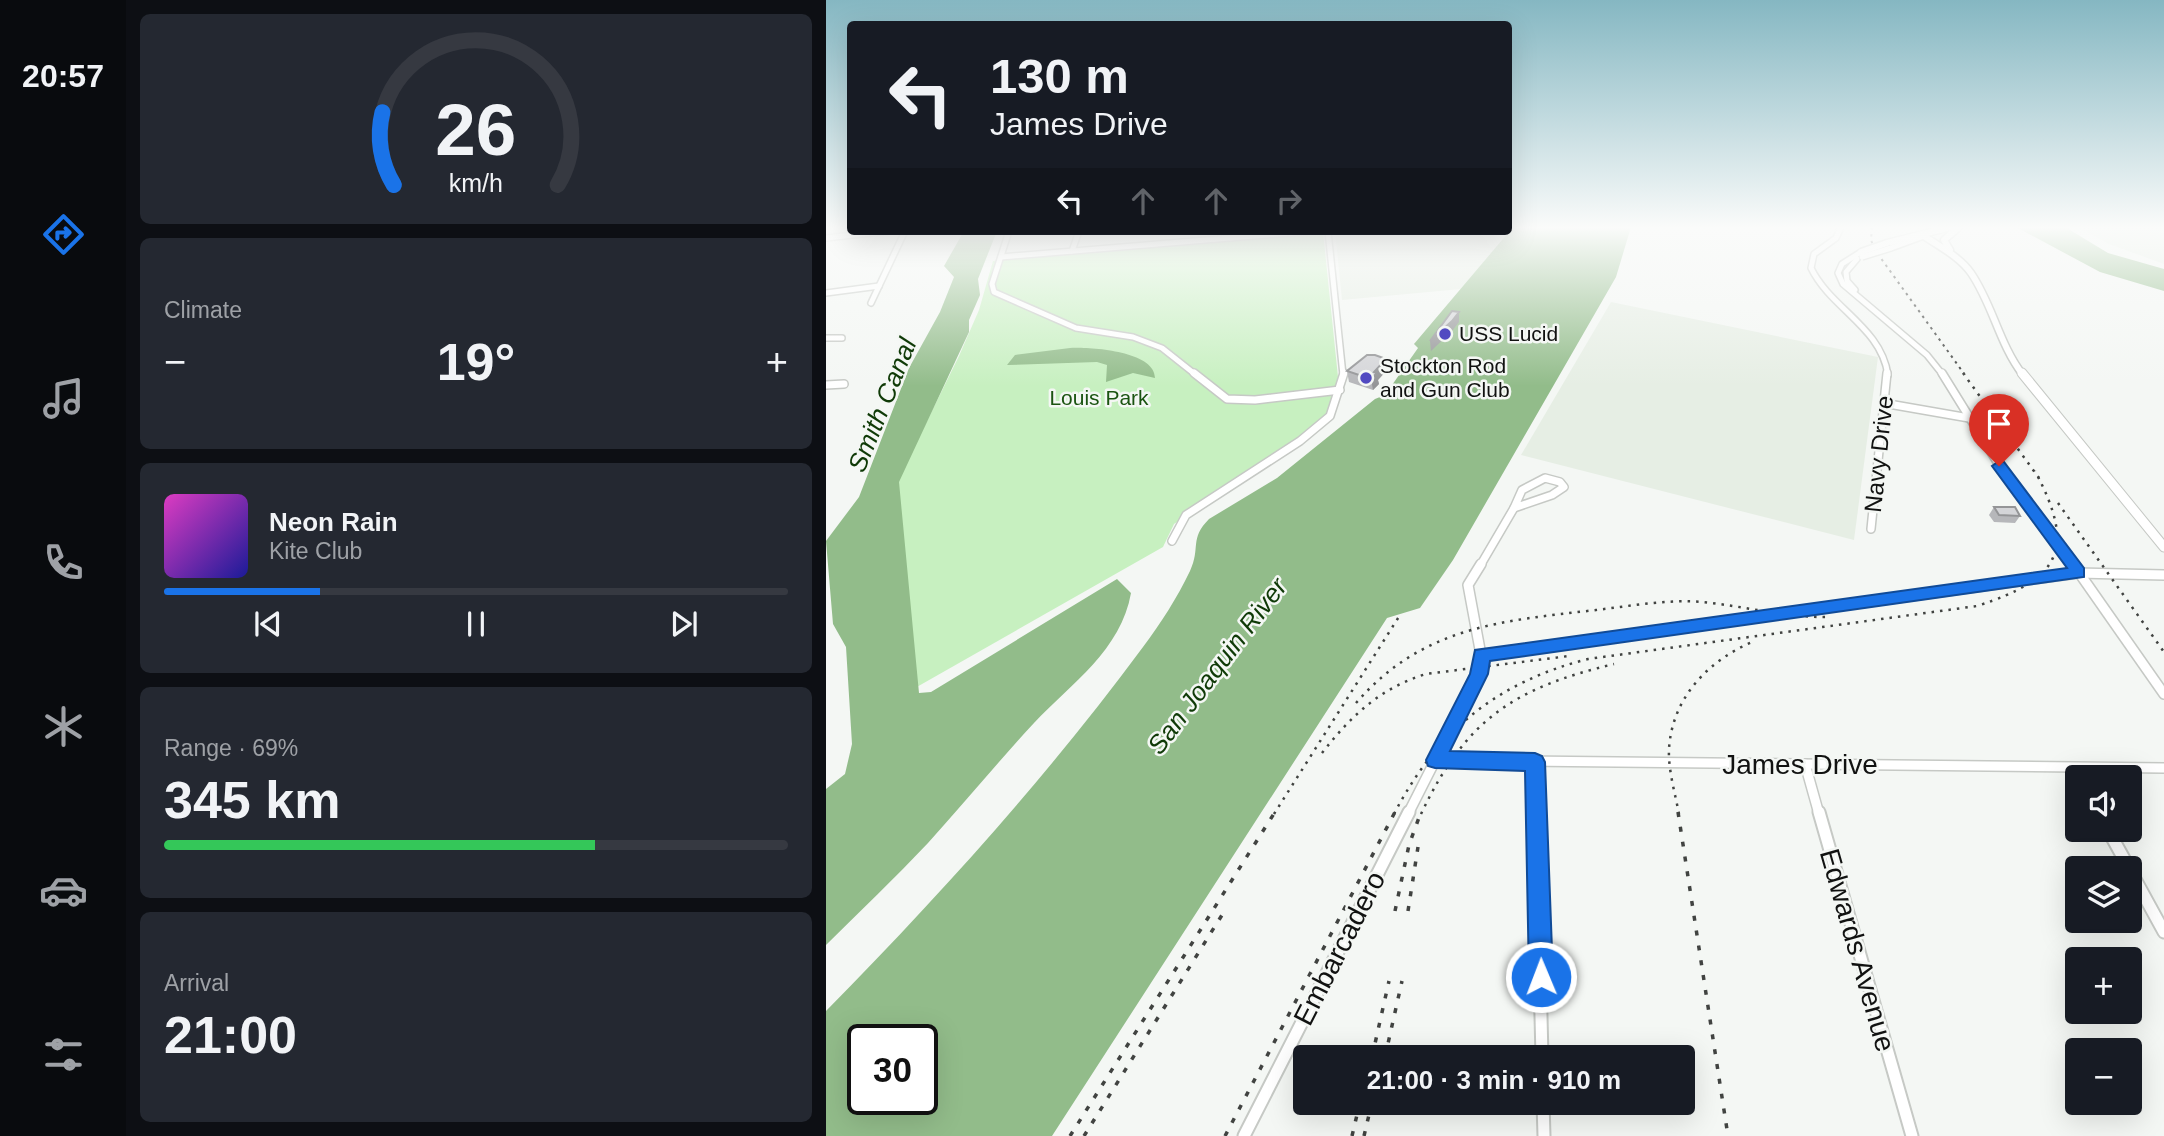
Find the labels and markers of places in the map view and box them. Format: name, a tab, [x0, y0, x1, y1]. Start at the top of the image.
place label: USS Lucid	[1459, 322, 1558, 345]
marker: USS Lucid	[1437, 326, 1453, 342]
place label: Stockton Rod and Gun Club	[1380, 354, 1510, 401]
marker: Stockton Rod and Gun Club	[1358, 370, 1374, 386]
pin	[1969, 394, 2029, 466]

